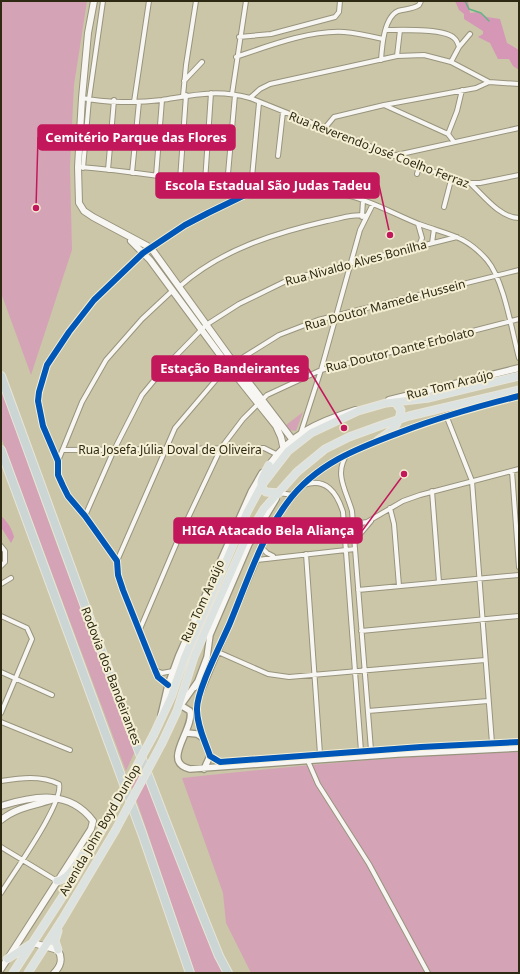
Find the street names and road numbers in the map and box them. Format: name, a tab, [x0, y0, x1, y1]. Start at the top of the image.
street label: Rua Reverendo José Coelho Ferraz	[287, 107, 472, 192]
street label: Rua Nivaldo Alves Bonilha	[283, 235, 429, 290]
street label: Rua Doutor Mamede Hussein	[303, 275, 467, 334]
street label: Rua Doutor Dante Erbolato	[324, 323, 476, 376]
street label: Rua Tom Araújo	[405, 365, 495, 404]
street label: Rua Josefa Júlia Doval de Oliveira	[78, 441, 262, 458]
street label: Rua Tom Araújo	[177, 557, 228, 645]
street label: Rodovia dos Bandeirantes	[77, 604, 146, 748]
street label: Avenida John Boyd Dunlop	[55, 761, 144, 899]

